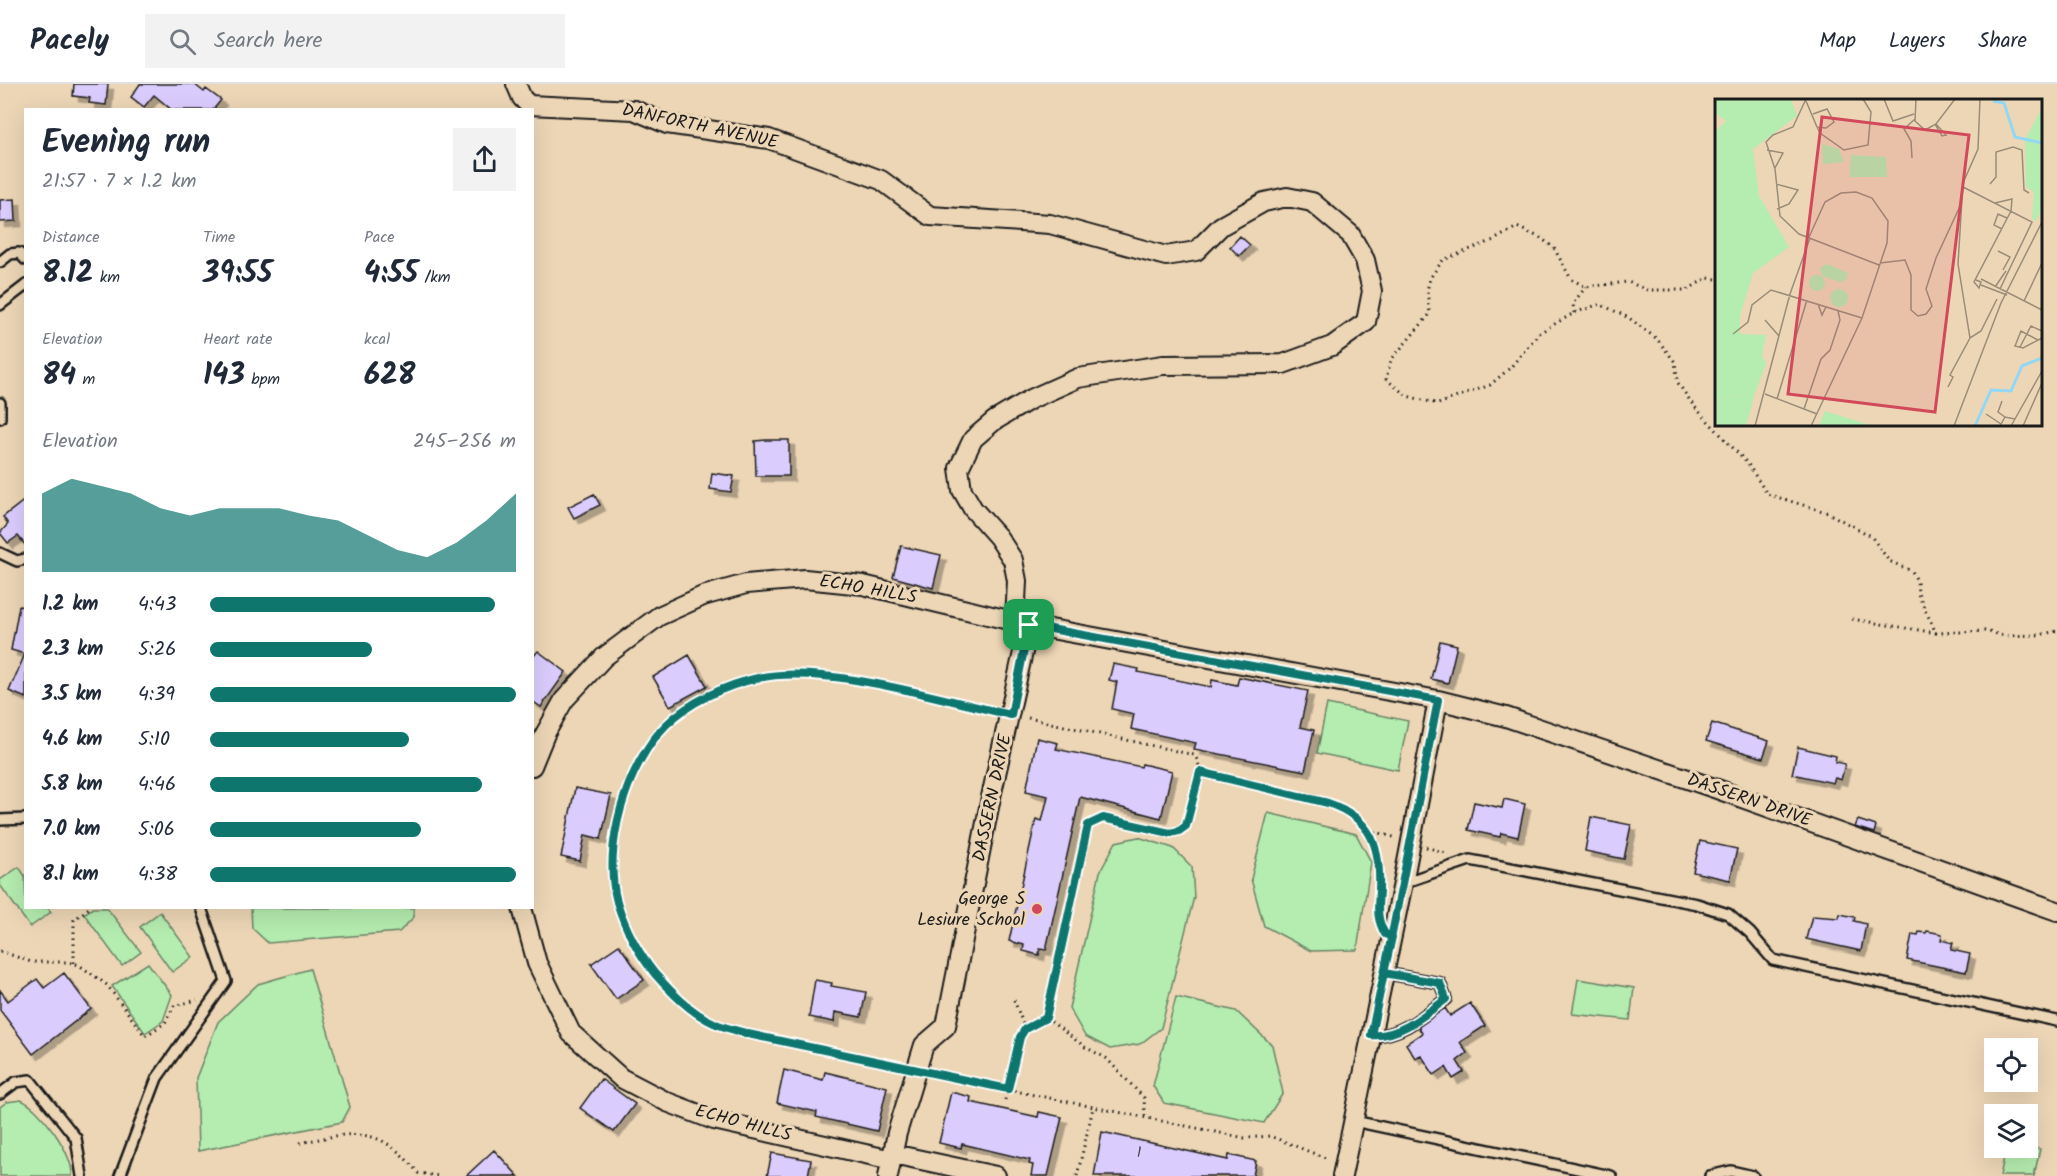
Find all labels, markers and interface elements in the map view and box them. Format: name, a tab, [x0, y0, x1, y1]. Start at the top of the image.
search box	[145, 14, 565, 68]
text: Pacely	[30, 19, 109, 64]
text: Search here	[214, 24, 323, 59]
icon: search	[166, 25, 199, 58]
text: Map	[1819, 25, 1856, 58]
text: Layers	[1889, 25, 1945, 58]
text: Share	[1978, 25, 2027, 58]
street label: DANFORTH AVENUE	[619, 96, 781, 158]
inset map	[1715, 99, 2042, 426]
text: Evening run	[42, 117, 210, 170]
button: share	[453, 128, 516, 191]
text: 21:57 · 7 × 1.2 km	[42, 166, 197, 198]
text: Distance	[42, 225, 100, 250]
text: Time	[203, 225, 235, 250]
text: Pace	[364, 225, 395, 250]
text: 8.12	[42, 250, 93, 298]
text: 39:55	[203, 250, 272, 298]
text: 4:55	[364, 250, 418, 298]
text: km	[93, 265, 120, 290]
text: /km	[418, 265, 450, 290]
text: Elevation	[42, 327, 103, 352]
text: Heart rate	[203, 327, 273, 352]
text: kcal	[364, 327, 390, 352]
text: 84	[42, 352, 76, 400]
text: 143	[203, 352, 245, 400]
text: 628	[364, 352, 415, 400]
text: m	[76, 367, 95, 392]
text: bpm	[245, 367, 280, 392]
text: Elevation	[42, 426, 118, 458]
text: 245–256 m	[413, 426, 516, 458]
street label: ECHO HILLS	[817, 567, 919, 613]
text: 1.2 km	[42, 589, 98, 621]
text: 4:43	[138, 589, 176, 621]
pin	[1003, 599, 1054, 650]
icon: arrive	[1012, 608, 1045, 641]
text: 2.3 km	[42, 634, 103, 666]
text: 5:26	[138, 634, 176, 666]
text: 3.5 km	[42, 679, 102, 711]
text: 4:39	[138, 679, 175, 711]
text: 4.6 km	[42, 724, 102, 756]
text: 5:10	[138, 724, 170, 756]
street label: DASSERN DRIVE	[965, 731, 1021, 865]
street label: DASSERN DRIVE	[1683, 766, 1816, 836]
text: 5.8 km	[42, 769, 103, 801]
text: 4:46	[138, 769, 176, 801]
text: 7.0 km	[42, 814, 100, 846]
text: 5:06	[138, 814, 175, 846]
text: 8.1 km	[42, 859, 99, 891]
text: 4:38	[138, 859, 177, 891]
place label: George S Lesiure School	[917, 885, 1026, 935]
marker: George S Lesiure School	[1030, 902, 1044, 916]
map controls	[1984, 1038, 2038, 1158]
button: locate	[1984, 1038, 2038, 1092]
street label: ECHO HILLS	[692, 1097, 795, 1151]
button: layers	[1984, 1104, 2038, 1158]
house number: 1	[1137, 1141, 1142, 1165]

